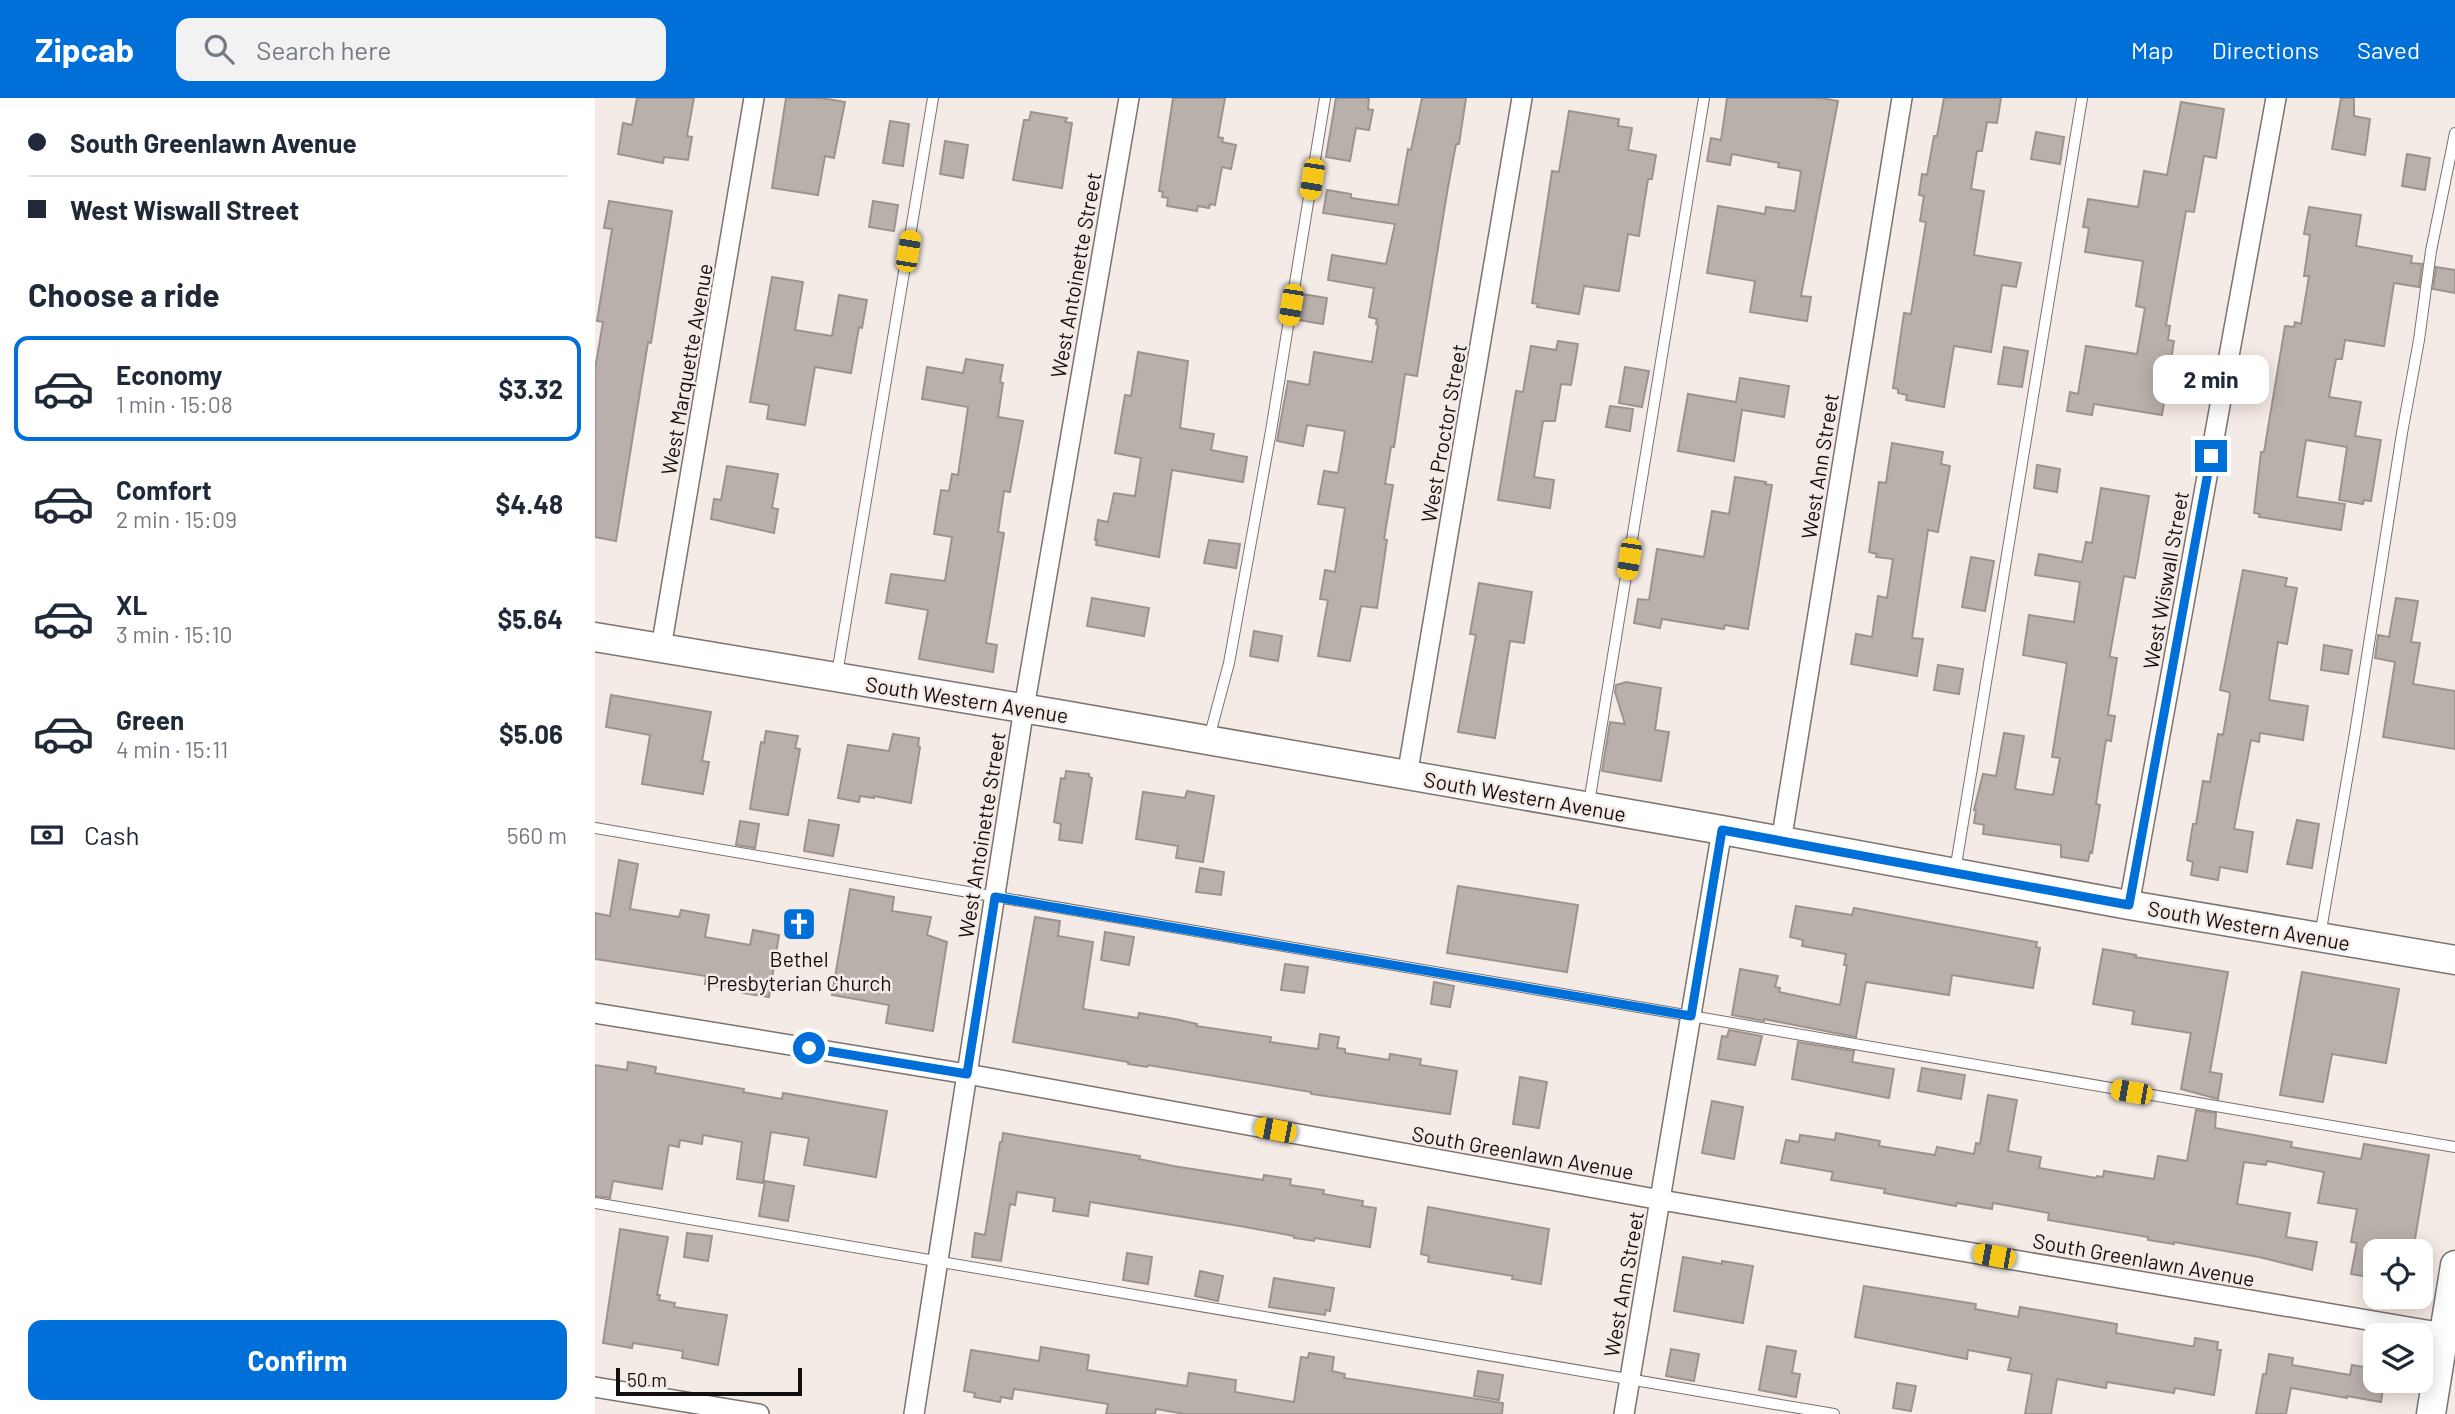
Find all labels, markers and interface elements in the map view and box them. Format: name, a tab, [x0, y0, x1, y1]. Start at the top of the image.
search box	[176, 18, 666, 81]
text: Zipcab	[35, 29, 134, 69]
icon: search	[200, 30, 238, 68]
text: Search here	[256, 34, 391, 65]
text: Map	[2131, 35, 2174, 64]
text: Directions	[2212, 35, 2319, 64]
text: Saved	[2357, 35, 2420, 64]
text: South Greenlawn Avenue	[70, 127, 357, 158]
car	[1299, 157, 1326, 201]
street label: West Antoinette Street	[1045, 170, 1105, 380]
text: West Wiswall Street	[70, 194, 299, 225]
car	[895, 229, 922, 273]
street label: West Marquette Avenue	[655, 261, 717, 477]
text: Choose a ride	[28, 275, 220, 313]
car	[1278, 283, 1305, 327]
street label: West Proctor Street	[1415, 342, 1471, 524]
callout: 2 min	[2153, 354, 2269, 404]
icon: car	[32, 357, 95, 420]
text: Economy	[116, 359, 222, 390]
text: 2 min	[2183, 365, 2239, 393]
text: $3.32	[498, 373, 563, 404]
text: 1 min · 15:08	[116, 390, 233, 418]
street label: West Ann Street	[1795, 391, 1843, 541]
route end	[2195, 440, 2227, 472]
icon: car	[32, 472, 95, 535]
text: Comfort	[116, 474, 212, 505]
text: $4.48	[496, 488, 563, 519]
street label: West Wiswall Street	[2137, 489, 2193, 671]
text: 2 min · 15:09	[116, 505, 237, 533]
car	[1616, 537, 1643, 581]
icon: car	[32, 587, 95, 650]
text: XL	[116, 589, 147, 620]
text: $5.64	[497, 603, 563, 634]
text: 3 min · 15:10	[116, 620, 232, 648]
street label: South Western Avenue	[864, 671, 1070, 727]
icon: car	[32, 702, 95, 765]
text: Green	[116, 704, 184, 735]
text: $5.06	[499, 718, 563, 749]
street label: West Antoinette Street	[952, 730, 1010, 940]
text: 4 min · 15:11	[116, 735, 228, 763]
street label: South Western Avenue	[1422, 766, 1628, 826]
icon: cash	[28, 816, 66, 854]
text: Cash	[84, 819, 139, 850]
text: 560 m	[507, 821, 567, 849]
street label: South Western Avenue	[2146, 895, 2352, 955]
church icon: Bethel Presbyterian Church	[780, 905, 818, 943]
place label: Bethel Presbyterian Church	[707, 946, 891, 995]
route start	[793, 1032, 825, 1064]
car	[2109, 1078, 2154, 1106]
car	[1253, 1116, 1298, 1144]
street label: South Greenlawn Avenue	[1410, 1120, 1636, 1184]
street label: West Ann Street	[1598, 1209, 1648, 1359]
street label: South Greenlawn Avenue	[2031, 1227, 2257, 1291]
map controls	[2363, 1239, 2433, 1393]
button: locate	[2363, 1239, 2433, 1309]
car	[1972, 1242, 2017, 1270]
button: Confirm	[28, 1320, 567, 1400]
button: layers	[2363, 1323, 2433, 1393]
scale bar	[616, 1365, 801, 1397]
text: 50 m	[627, 1368, 667, 1391]

